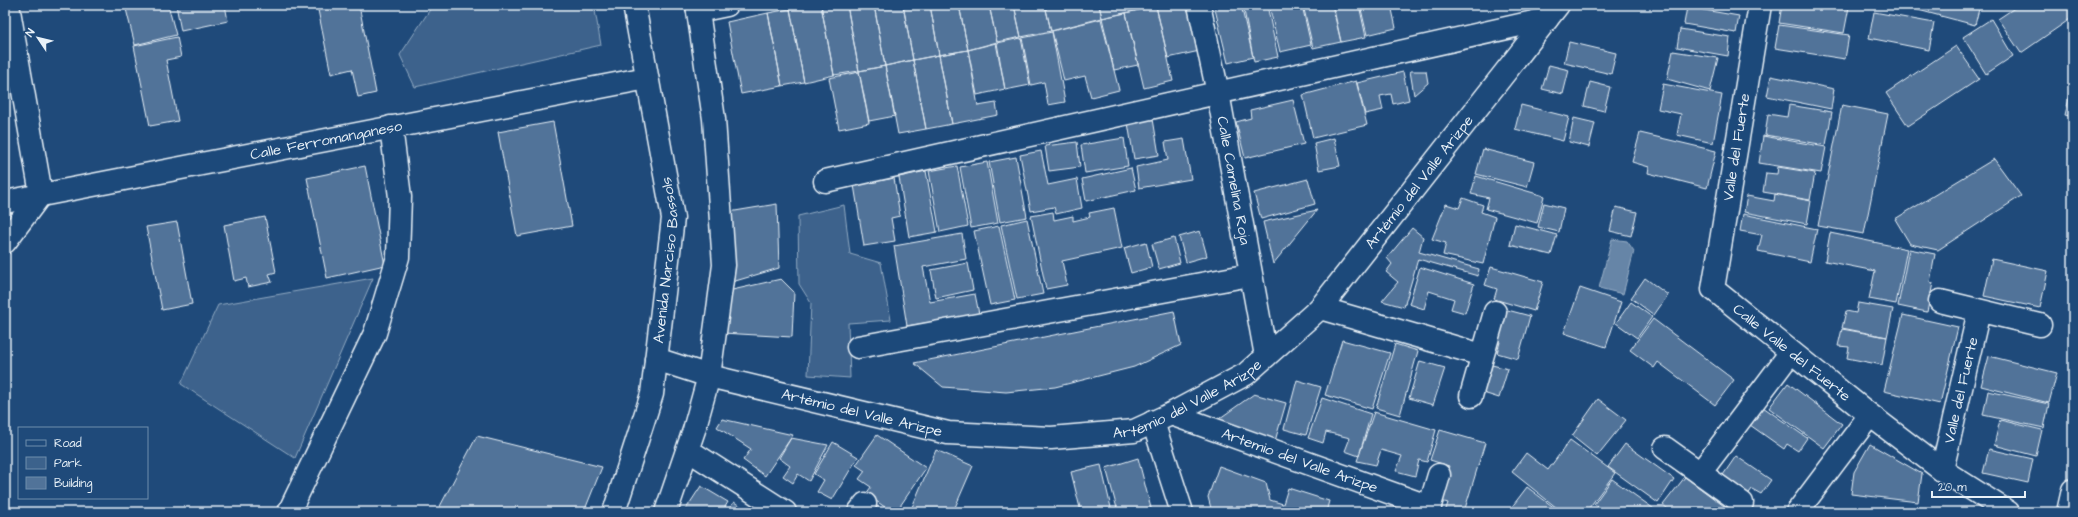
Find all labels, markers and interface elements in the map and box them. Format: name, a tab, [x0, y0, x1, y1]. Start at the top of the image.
north arrow	[18, 18, 58, 58]
text: N	[22, 25, 38, 40]
street label: Valle del Fuerte	[1718, 92, 1755, 202]
street label: Artémio del Valle Arizpe	[1360, 111, 1479, 253]
street label: Calle Ferromanganeso	[248, 115, 405, 165]
street label: Calle Camelina Roja	[1211, 115, 1256, 247]
street label: Avenida Narciso Bassols	[648, 175, 684, 344]
street label: Calle Valle del Fuerte	[1728, 299, 1855, 407]
street label: Valle del Fuerte	[1939, 335, 1984, 446]
street label: Artémio del Valle Arizpe	[1112, 355, 1267, 444]
street label: Artémio del Valle Arizpe	[779, 384, 944, 442]
street label: Artemio del Valle Arizpe	[1219, 423, 1381, 498]
legend	[18, 427, 148, 499]
text: Road	[54, 435, 82, 452]
text: Park	[54, 455, 82, 472]
scale bar	[1932, 473, 2025, 499]
text: Building	[54, 475, 92, 493]
text: 20 m	[1938, 479, 1967, 496]

